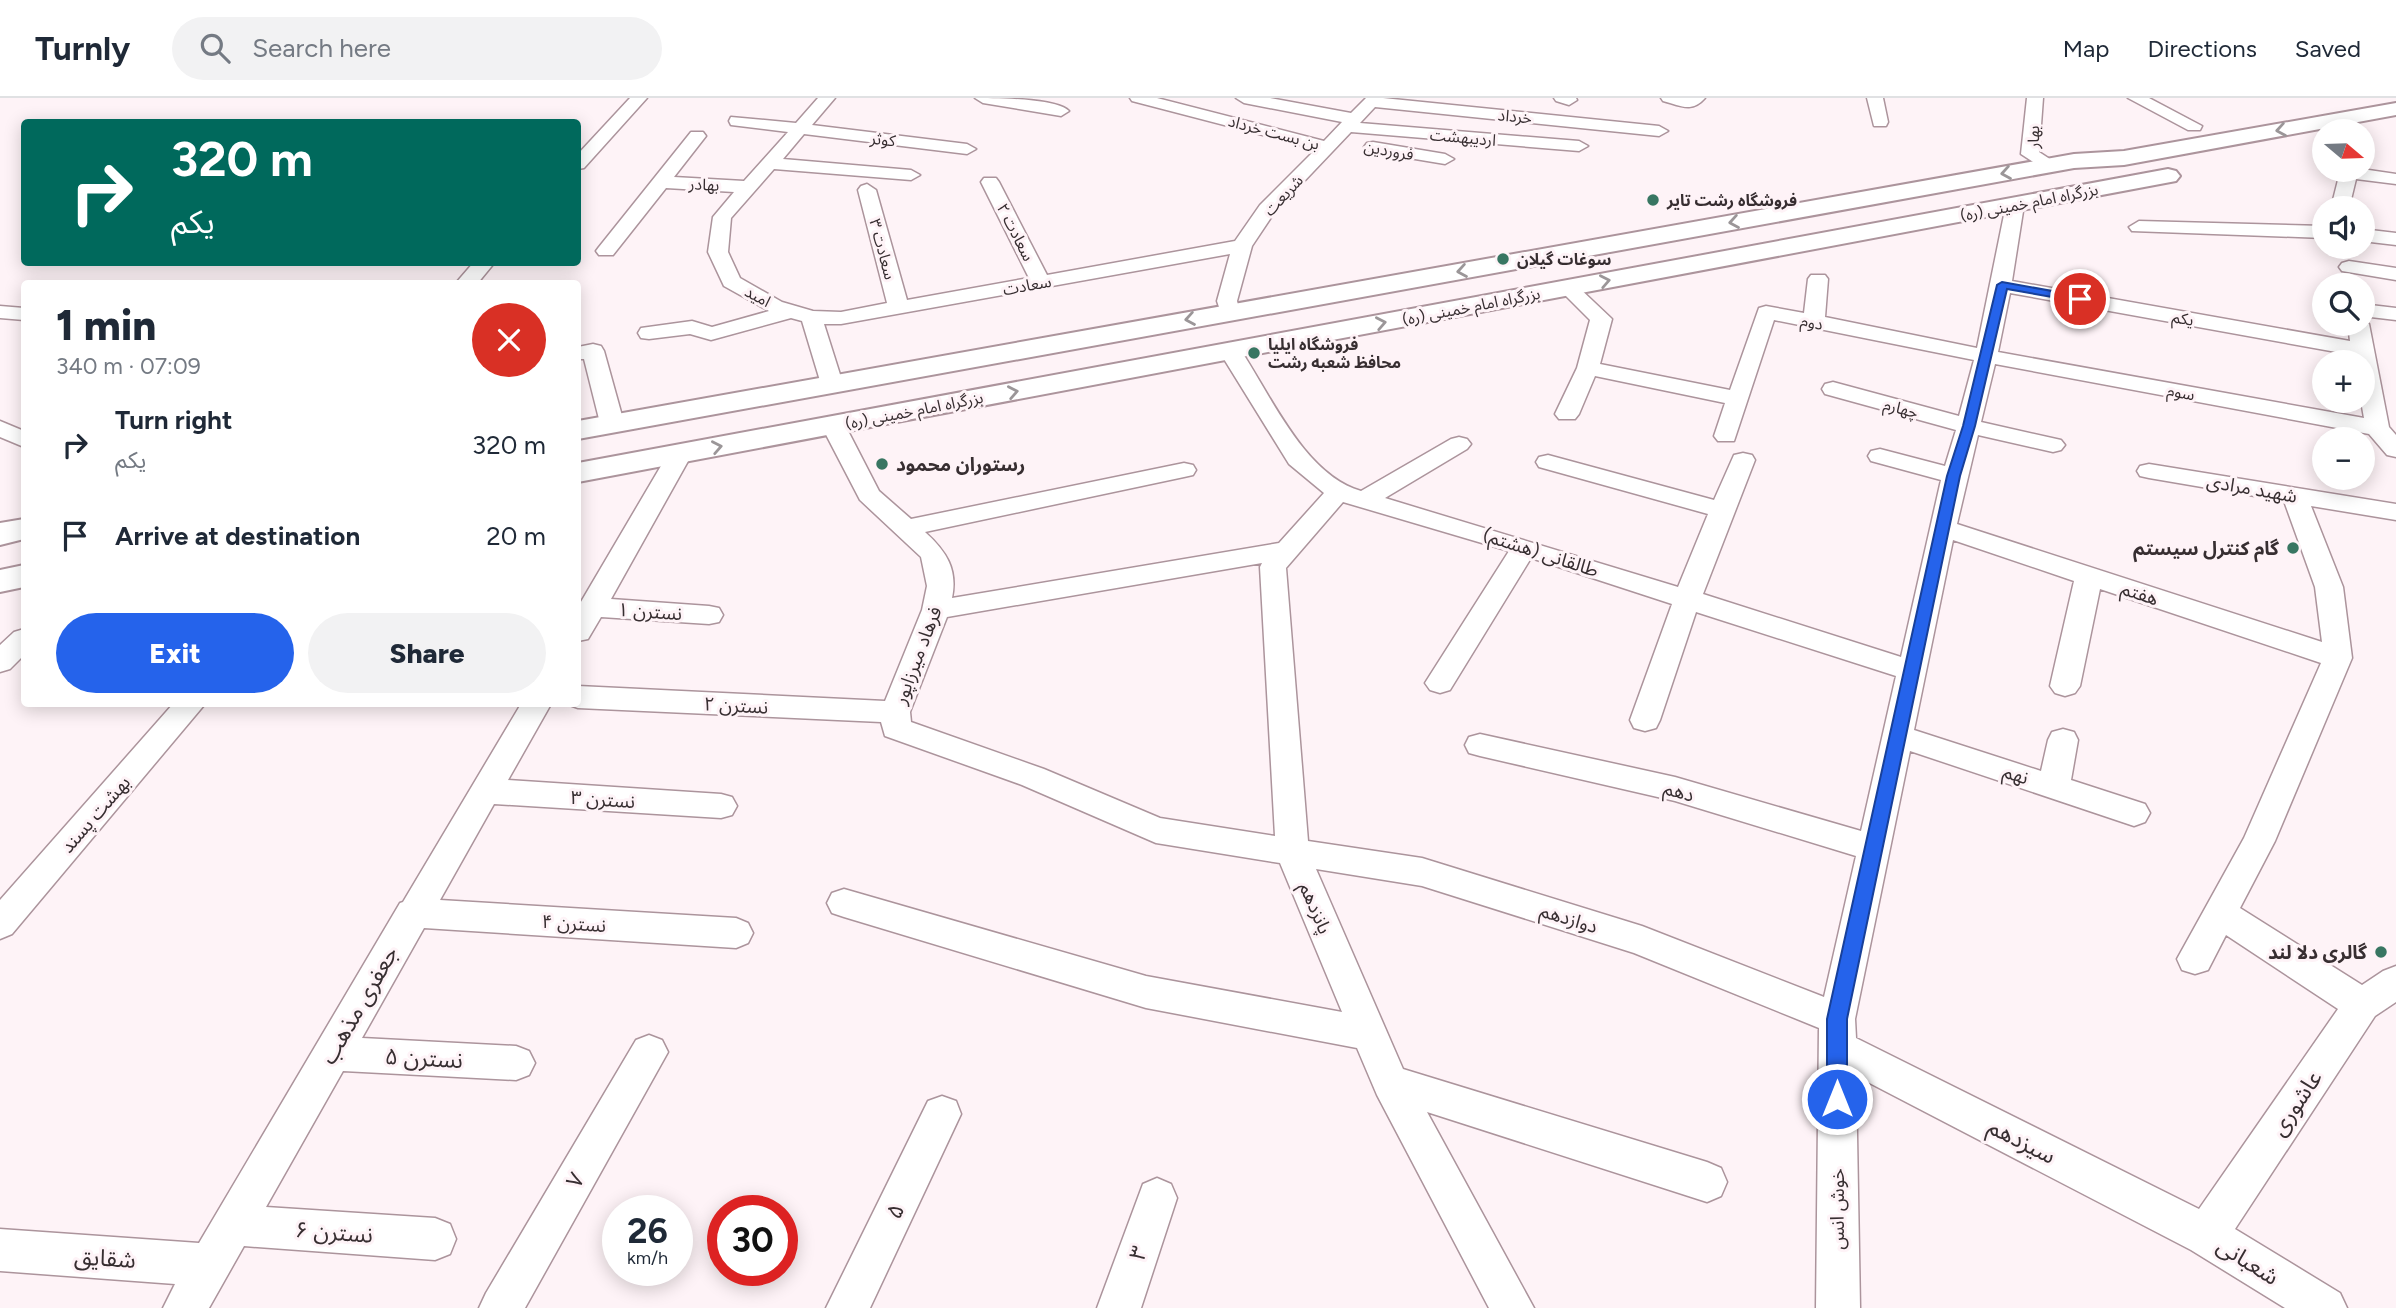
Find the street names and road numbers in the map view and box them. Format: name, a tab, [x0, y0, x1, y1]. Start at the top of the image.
street label: خرداد	[1497, 105, 1533, 128]
street label: بن بست خرداد	[1226, 111, 1322, 154]
street label: اردیبهشت	[1429, 125, 1497, 150]
street label: بهار	[2024, 125, 2043, 150]
street label: کوثر	[868, 128, 897, 151]
street label: فروردین	[1363, 137, 1415, 164]
street label: شریعت	[1260, 171, 1307, 220]
street label: بهادر	[687, 174, 720, 195]
street label: بزرگراه امام خمینی (ره)	[1959, 180, 2100, 228]
street label: سعادت ۲	[993, 200, 1038, 264]
street label: سعادت ۳	[865, 217, 900, 282]
street label: سعادت	[1001, 272, 1053, 299]
street label: امید	[742, 282, 774, 311]
street label: بزرگراه امام خمینی (ره)	[1401, 284, 1542, 332]
street label: یکم	[2170, 307, 2195, 333]
street label: دوم	[1798, 311, 1825, 337]
street label: سوم	[2165, 381, 2196, 407]
street label: بزرگراه امام خمینی (ره)	[844, 388, 985, 436]
street label: چهارم	[1881, 395, 1920, 425]
street label: شهید مرادی	[2205, 469, 2299, 508]
street label: طالقانی (هشتم)	[1479, 523, 1602, 585]
street label: هفتم	[2117, 577, 2162, 613]
street label: نسترن ۱	[617, 598, 683, 625]
street label: فرهاد میرزاپور	[888, 603, 948, 709]
street label: نسترن ۲	[703, 692, 769, 719]
street label: نهم	[1999, 760, 2031, 792]
street label: بهشت پسند	[56, 771, 136, 858]
street label: دهم	[1660, 776, 1697, 809]
street label: نسترن ۳	[570, 786, 636, 813]
street label: پانزدهم	[1292, 879, 1337, 939]
street label: دوازدهم	[1536, 899, 1600, 941]
street label: نسترن ۴	[541, 910, 607, 937]
street label: جعفری مذهب	[314, 941, 404, 1069]
street label: نسترن ۵	[384, 1042, 464, 1074]
street label: عاشوری	[2264, 1065, 2328, 1141]
street label: سیزدهم	[1982, 1112, 2060, 1173]
street label: ۷	[560, 1167, 590, 1193]
street label: خوش انس	[1826, 1168, 1849, 1250]
street label: ۵	[880, 1199, 910, 1223]
street label: نسترن ۶	[294, 1215, 374, 1249]
street label: شعبانی	[2212, 1231, 2284, 1291]
street label: شقایق	[73, 1242, 137, 1274]
street label: ۳	[1123, 1242, 1153, 1264]

